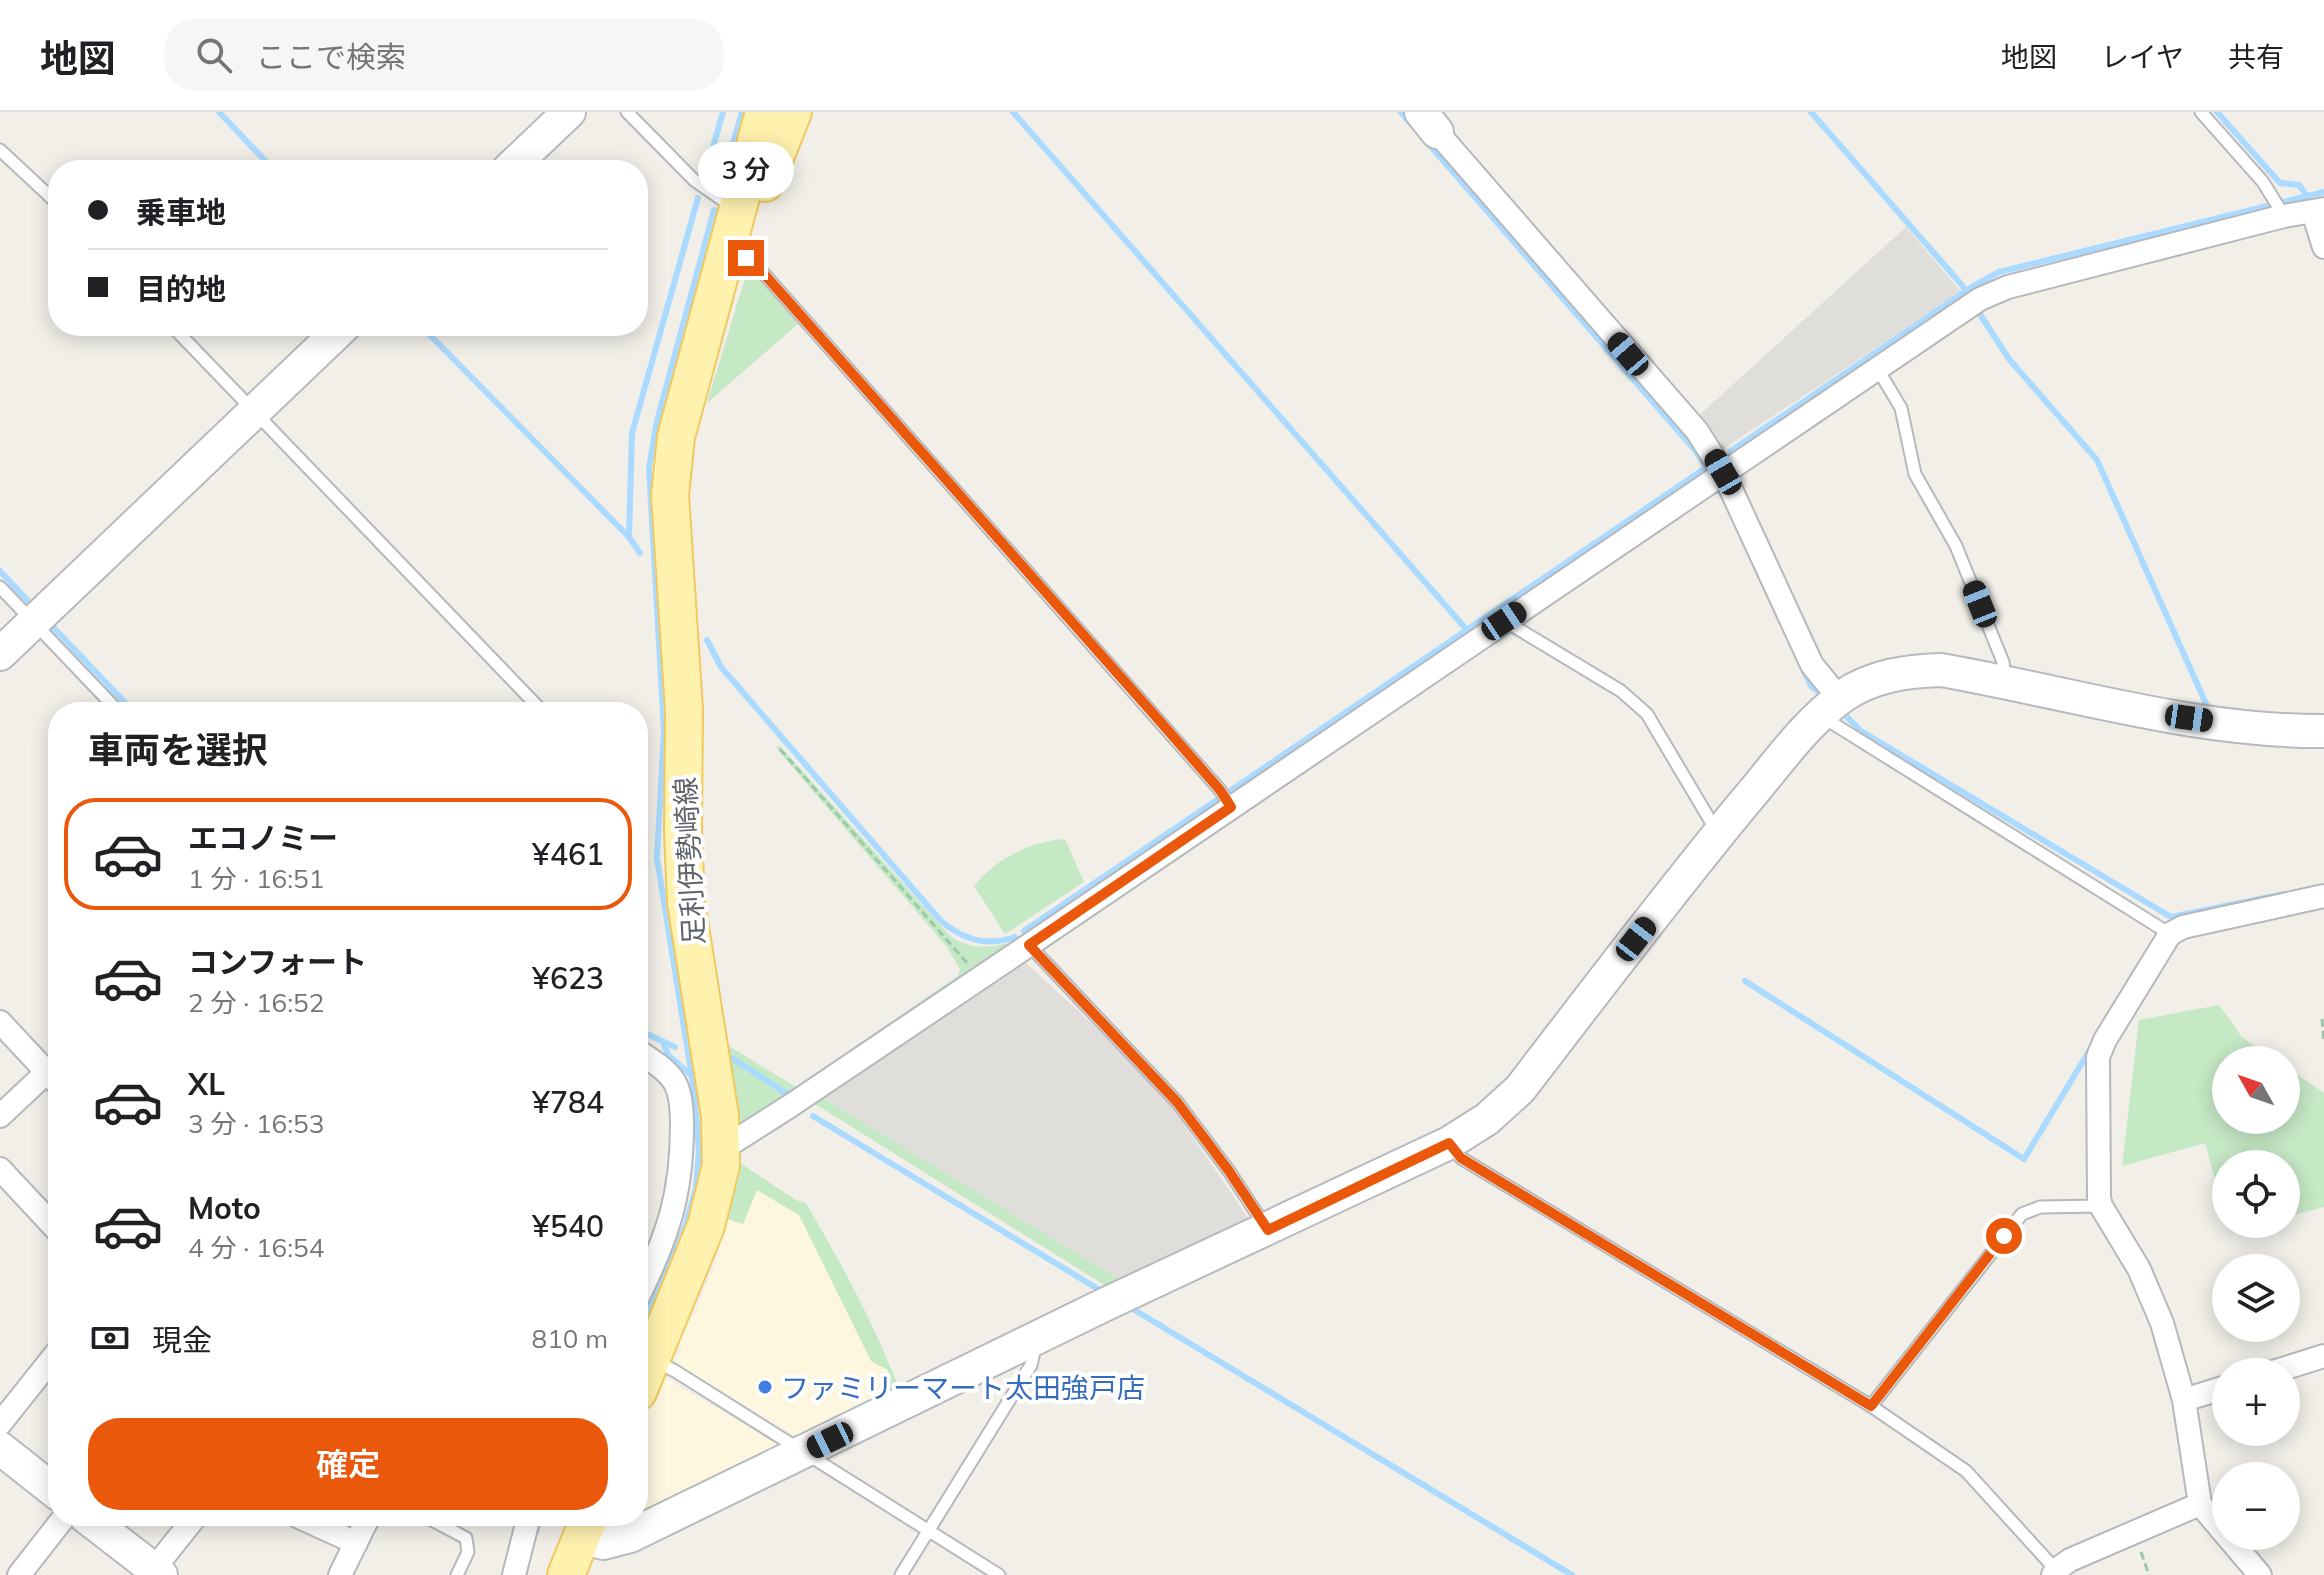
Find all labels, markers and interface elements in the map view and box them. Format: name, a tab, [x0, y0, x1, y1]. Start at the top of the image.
search box	[164, 19, 724, 91]
icon: search	[192, 33, 236, 77]
text: 地図	[40, 34, 116, 82]
text: ここで検索	[256, 38, 406, 76]
text: 地図	[2001, 39, 2057, 74]
text: レイヤ	[2101, 39, 2184, 74]
text: 共有	[2228, 39, 2284, 74]
callout: 3 分	[698, 142, 794, 198]
text: 3 分	[722, 153, 770, 186]
text: 乗車地	[136, 193, 226, 231]
route end	[728, 240, 764, 276]
text: 目的地	[136, 270, 226, 308]
car	[1603, 328, 1653, 380]
car	[1701, 445, 1745, 499]
car	[1960, 577, 2000, 631]
car	[1477, 598, 1531, 644]
car	[2164, 703, 2214, 733]
text: 車両を選択	[88, 727, 268, 772]
street label: 足利伊勢崎線	[667, 776, 711, 946]
icon: car	[92, 818, 164, 890]
text: エコノミー	[188, 819, 338, 857]
text: ¥461	[532, 835, 604, 873]
text: 1 分 · 16:51	[188, 862, 324, 895]
car	[1612, 913, 1660, 965]
icon: car	[92, 942, 164, 1014]
text: コンフォート	[188, 943, 367, 981]
text: ¥623	[532, 959, 604, 997]
text: 2 分 · 16:52	[188, 986, 324, 1019]
north arrow	[2212, 1046, 2300, 1134]
map controls	[2212, 1046, 2300, 1550]
text: XL	[188, 1065, 225, 1103]
icon: car	[92, 1066, 164, 1138]
text: ¥784	[532, 1083, 604, 1121]
text: 3 分 · 16:53	[188, 1107, 324, 1140]
button: locate	[2212, 1150, 2300, 1238]
text: Moto	[188, 1189, 261, 1227]
icon: car	[92, 1190, 164, 1262]
text: ¥540	[532, 1207, 604, 1245]
route start	[1986, 1218, 2022, 1254]
text: 4 分 · 16:54	[188, 1231, 324, 1264]
button: layers	[2212, 1254, 2300, 1342]
icon: cash	[88, 1316, 132, 1360]
text: 現金	[152, 1321, 212, 1359]
text: 810 m	[532, 1322, 608, 1355]
button: +	[2212, 1358, 2300, 1446]
place label: ファミリーマート太田強戸店	[781, 1370, 1145, 1405]
marker: ファミリーマート太田強戸店	[756, 1378, 774, 1396]
button: 確定	[88, 1418, 608, 1510]
car	[803, 1419, 857, 1461]
button: −	[2212, 1462, 2300, 1550]

